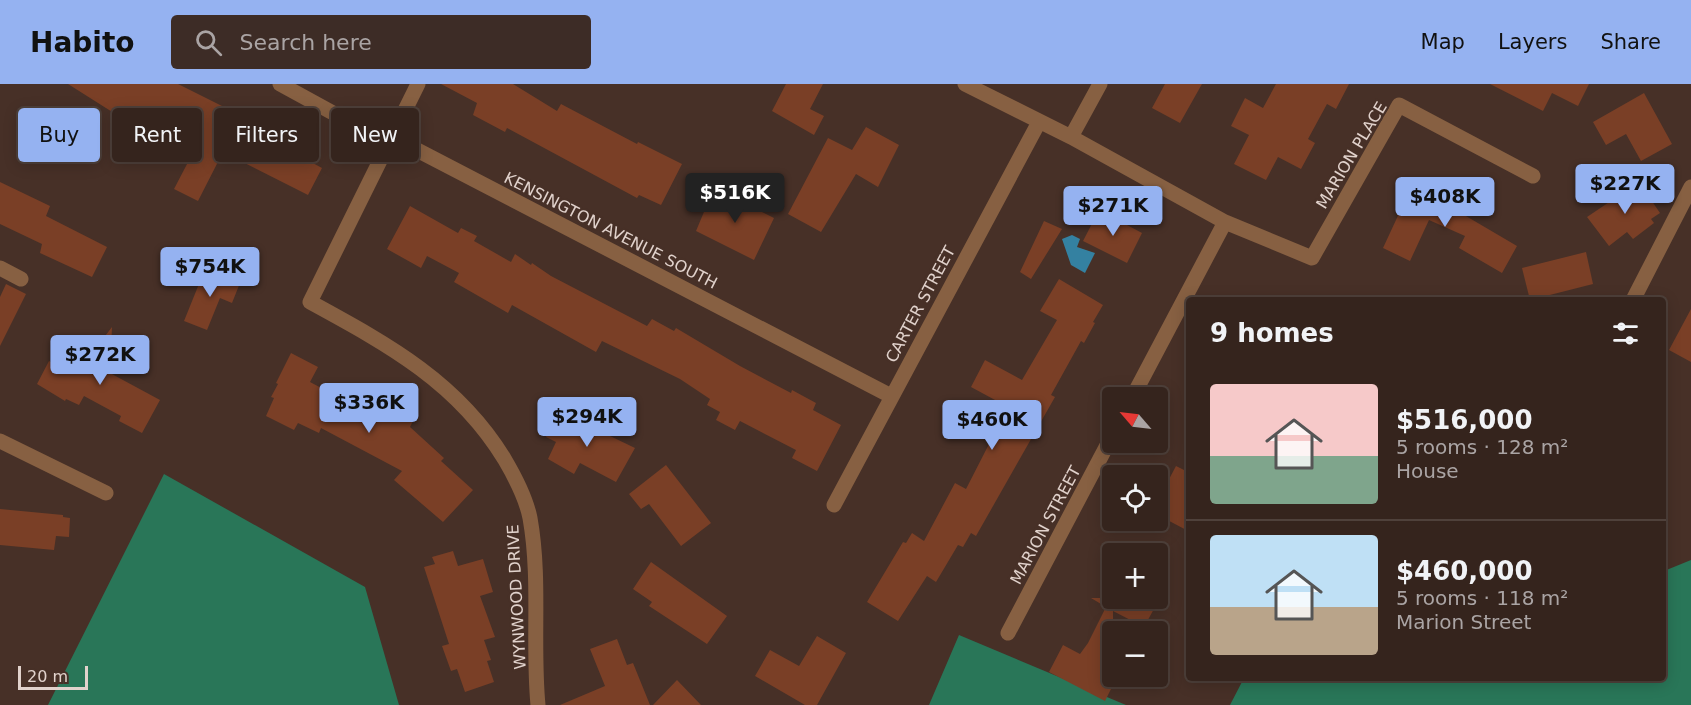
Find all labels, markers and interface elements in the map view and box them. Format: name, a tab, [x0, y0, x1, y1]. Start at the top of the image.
search box	[171, 15, 591, 69]
text: Habito	[30, 26, 135, 59]
icon: search	[192, 26, 225, 59]
text: Search here	[240, 30, 372, 55]
text: Map	[1421, 30, 1465, 54]
text: Layers	[1498, 30, 1567, 54]
text: Share	[1600, 30, 1661, 54]
street label: MARION PLACE	[1312, 98, 1391, 212]
chip: Buy	[18, 108, 100, 162]
chip: Rent	[112, 108, 202, 162]
chip: Filters	[214, 108, 319, 162]
chip: New	[331, 108, 419, 162]
pin: $227K	[1583, 164, 1667, 215]
street label: KENSINGTON AVENUE SOUTH	[501, 168, 721, 293]
text: $227K	[1589, 171, 1661, 195]
pin: $516K	[693, 173, 777, 224]
pin: $408K	[1403, 177, 1487, 228]
text: $516K	[699, 180, 771, 204]
text: $408K	[1409, 184, 1481, 208]
pin: $271K	[1071, 186, 1155, 237]
text: $271K	[1077, 193, 1149, 217]
street label: CARTER STREET	[882, 243, 959, 366]
pin: $754K	[168, 247, 252, 298]
text: $754K	[174, 254, 246, 278]
icon: filters	[1609, 317, 1642, 350]
text: 9 homes	[1210, 318, 1334, 348]
pin: $272K	[58, 335, 142, 386]
text: $272K	[64, 342, 136, 366]
pin: $336K	[327, 383, 411, 434]
north arrow	[1102, 387, 1168, 453]
map controls	[1102, 387, 1168, 687]
text: $336K	[333, 390, 405, 414]
pin: $294K	[545, 397, 629, 448]
pin: $460K	[950, 400, 1034, 451]
text: $294K	[551, 404, 623, 428]
text: $516,000	[1396, 405, 1533, 435]
text: $460K	[956, 407, 1028, 431]
icon: home	[1258, 408, 1330, 480]
text: 5 rooms · 128 m²	[1396, 435, 1568, 459]
text: House	[1396, 459, 1459, 483]
street label: MARION STREET	[1006, 463, 1085, 588]
button: locate	[1102, 465, 1168, 531]
street label: WYNWOOD DRIVE	[503, 524, 530, 670]
button: +	[1102, 543, 1168, 609]
text: $460,000	[1396, 556, 1533, 586]
icon: home	[1258, 559, 1330, 631]
text: 5 rooms · 118 m²	[1396, 586, 1568, 610]
text: Marion Street	[1396, 610, 1531, 634]
button: −	[1102, 621, 1168, 687]
scale bar	[18, 663, 88, 690]
text: 20 m	[27, 667, 68, 686]

